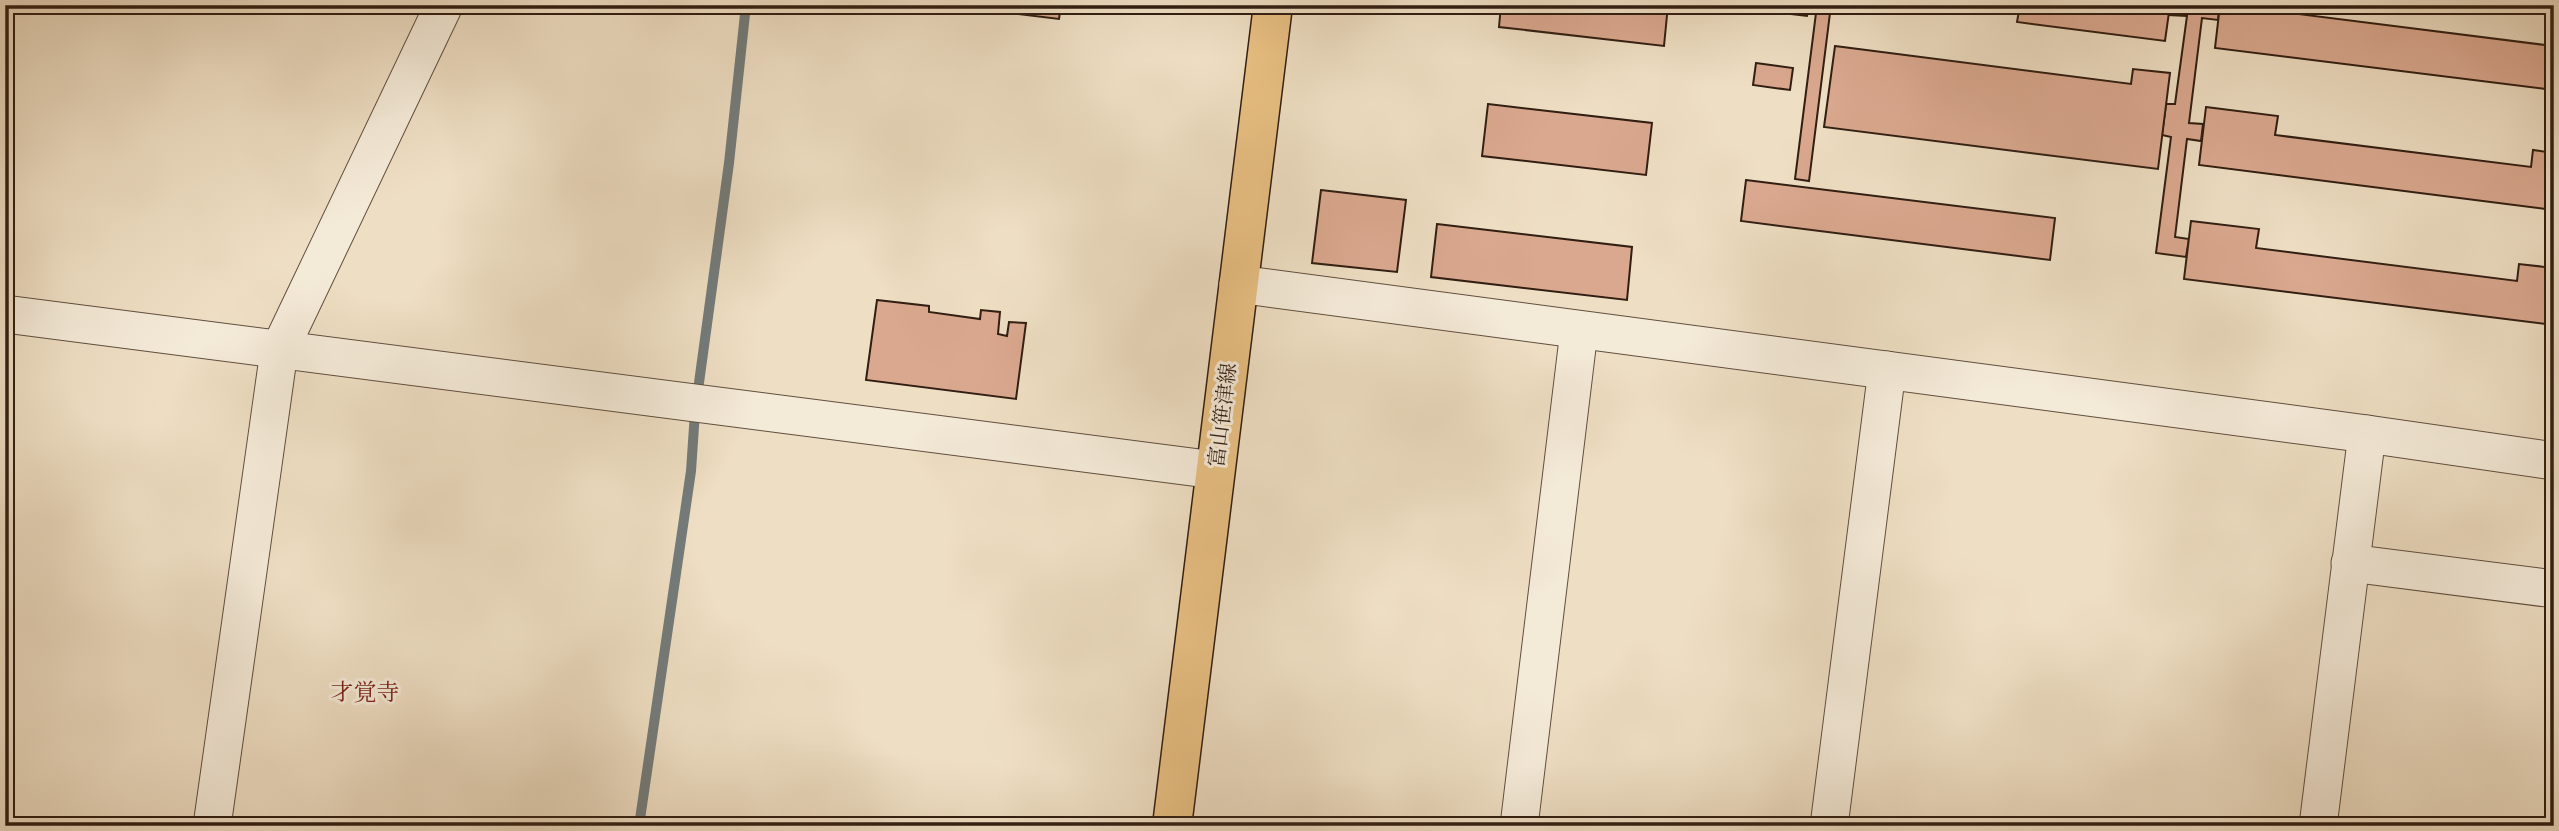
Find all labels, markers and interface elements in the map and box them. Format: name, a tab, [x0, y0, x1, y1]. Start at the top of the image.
street label: 富山笹津線	[1203, 361, 1241, 469]
district label: 才覚寺	[331, 678, 400, 706]

